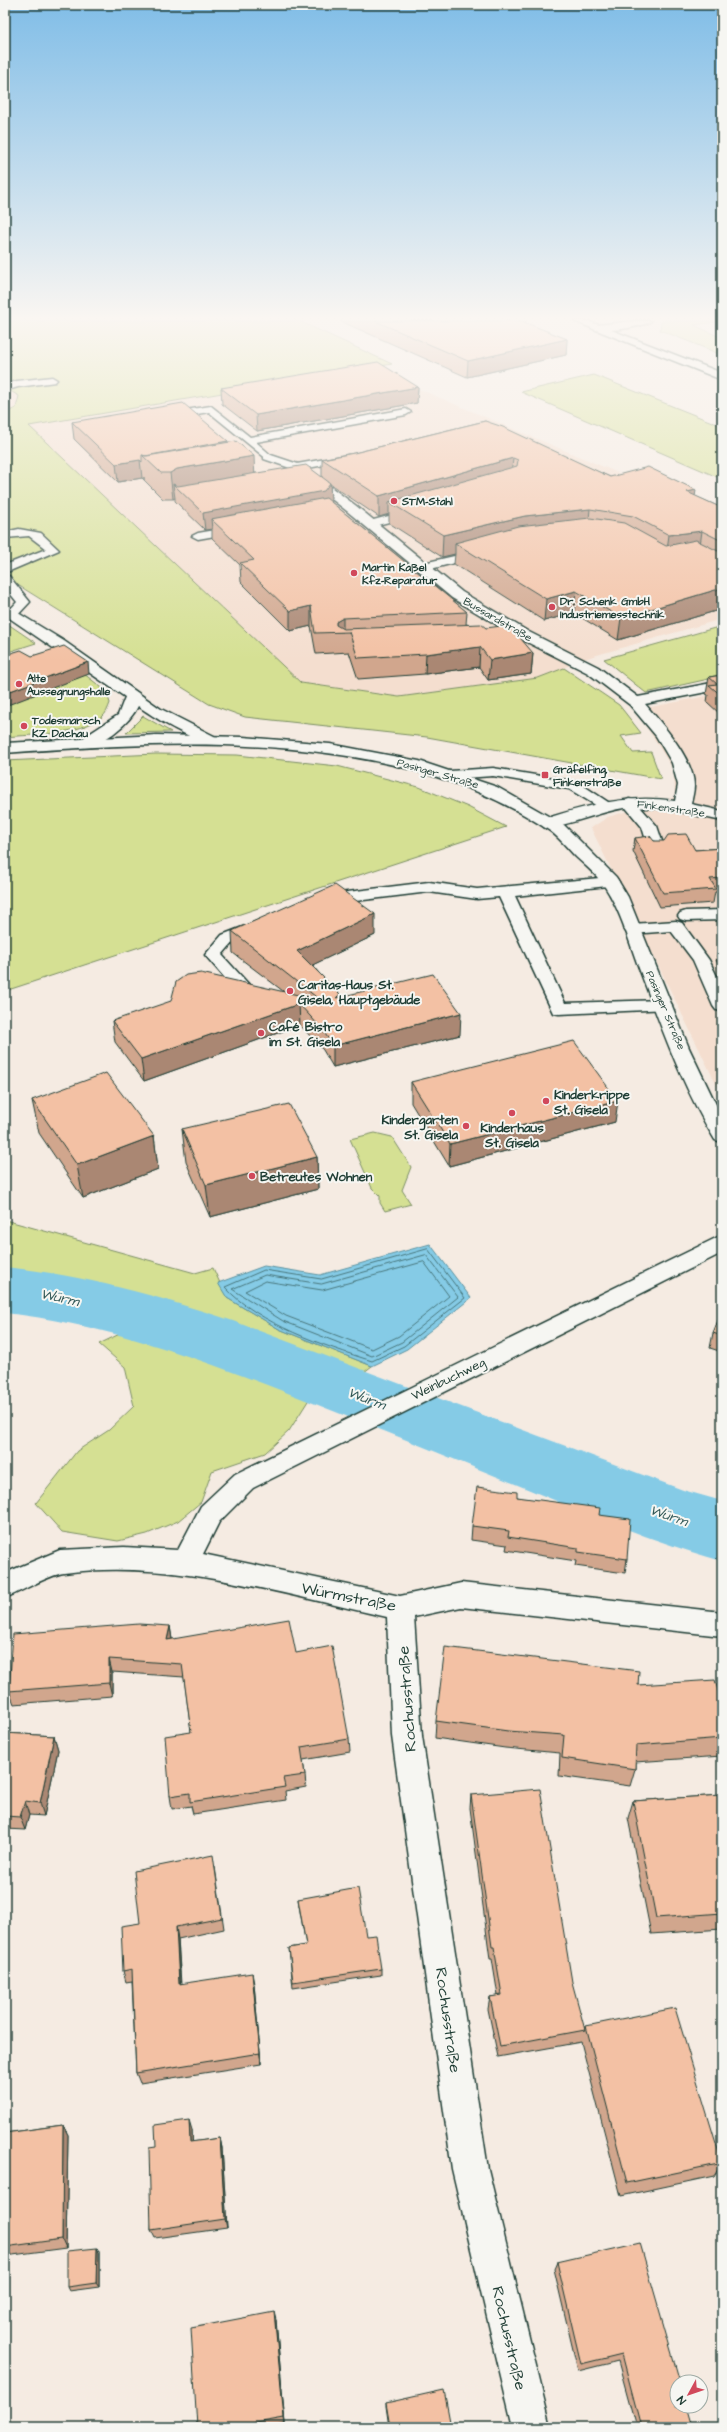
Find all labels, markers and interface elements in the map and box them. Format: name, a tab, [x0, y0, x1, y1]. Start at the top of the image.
place label: STM-Stahl	[401, 494, 453, 509]
marker: STM-Stahl	[389, 496, 399, 506]
place label: Martin Kaßel Kfz-Reparatur	[362, 560, 438, 589]
marker: Martin Kaßel Kfz-Reparatur	[349, 568, 359, 578]
street label: Bussardstraße	[461, 594, 535, 645]
place label: Dr. Schenk GmbH Industriemesstechnik	[560, 594, 665, 622]
marker: Dr. Schenk GmbH Industriemesstechnik	[547, 602, 557, 612]
place label: Alte Aussegnungshalle	[27, 671, 111, 701]
marker: Alte Aussegnungshalle	[14, 679, 24, 689]
place label: Todesmarsch KZ Dachau	[31, 713, 101, 741]
marker: Todesmarsch KZ Dachau	[19, 721, 29, 731]
street label: Pasinger Straße	[395, 755, 481, 793]
place label: Gräfelfing, Finkenstraße	[553, 762, 621, 790]
marker: Gräfelfing, Finkenstraße	[540, 770, 550, 780]
street label: Finkenstraße	[636, 796, 706, 821]
street label: Pasinger Straße	[641, 968, 689, 1052]
place label: Caritas-Haus St. Gisela, Hauptgebäude	[298, 976, 420, 1011]
marker: Caritas-Haus St. Gisela, Hauptgebäude	[285, 986, 295, 996]
place label: Café Bistro im St. Gisela	[269, 1018, 343, 1051]
marker: Café Bistro im St. Gisela	[256, 1028, 266, 1038]
place label: Kinderkrippe St. Gisela	[553, 1086, 630, 1119]
marker: Kinderkrippe St. Gisela	[541, 1096, 551, 1106]
marker: Kinderhaus St. Gisela	[507, 1108, 517, 1118]
place label: Kindergarten St. Gisela	[382, 1111, 458, 1144]
place label: Kinderhaus St. Gisela	[480, 1119, 544, 1152]
marker: Kindergarten St. Gisela	[461, 1121, 471, 1131]
place label: Betreutes Wohnen	[260, 1168, 373, 1186]
marker: Betreutes Wohnen	[247, 1171, 257, 1181]
water label: Würm	[39, 1284, 83, 1312]
street label: Weinbuchweg	[408, 1353, 489, 1406]
water label: Würm	[345, 1383, 390, 1416]
water label: Würm	[647, 1500, 692, 1532]
street label: Würmstraße	[300, 1577, 398, 1617]
street label: Rochusstraße	[392, 1645, 422, 1753]
street label: Rochusstraße	[430, 1966, 466, 2075]
street label: Rochusstraße	[486, 2284, 532, 2393]
north arrow	[669, 2374, 709, 2414]
text: N	[674, 2393, 690, 2408]

